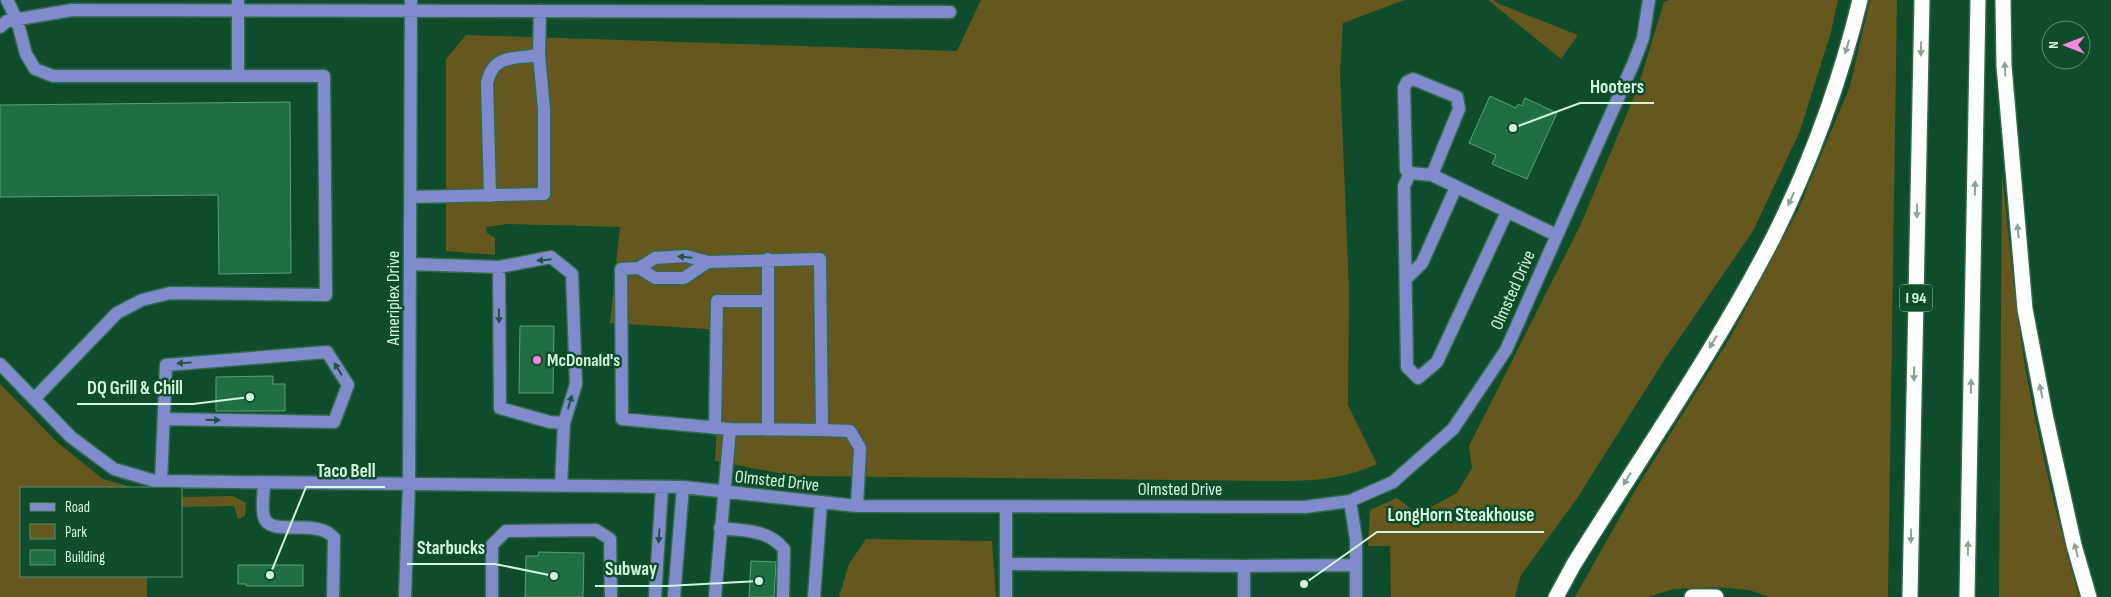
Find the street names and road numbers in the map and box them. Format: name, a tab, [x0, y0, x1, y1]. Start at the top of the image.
street label: Olmsted Drive	[1486, 247, 1540, 333]
street label: Ameriplex Drive	[383, 251, 404, 346]
road number: I 94	[1900, 284, 1932, 312]
street label: Olmsted Drive	[734, 466, 820, 496]
street label: Olmsted Drive	[1138, 479, 1222, 500]

